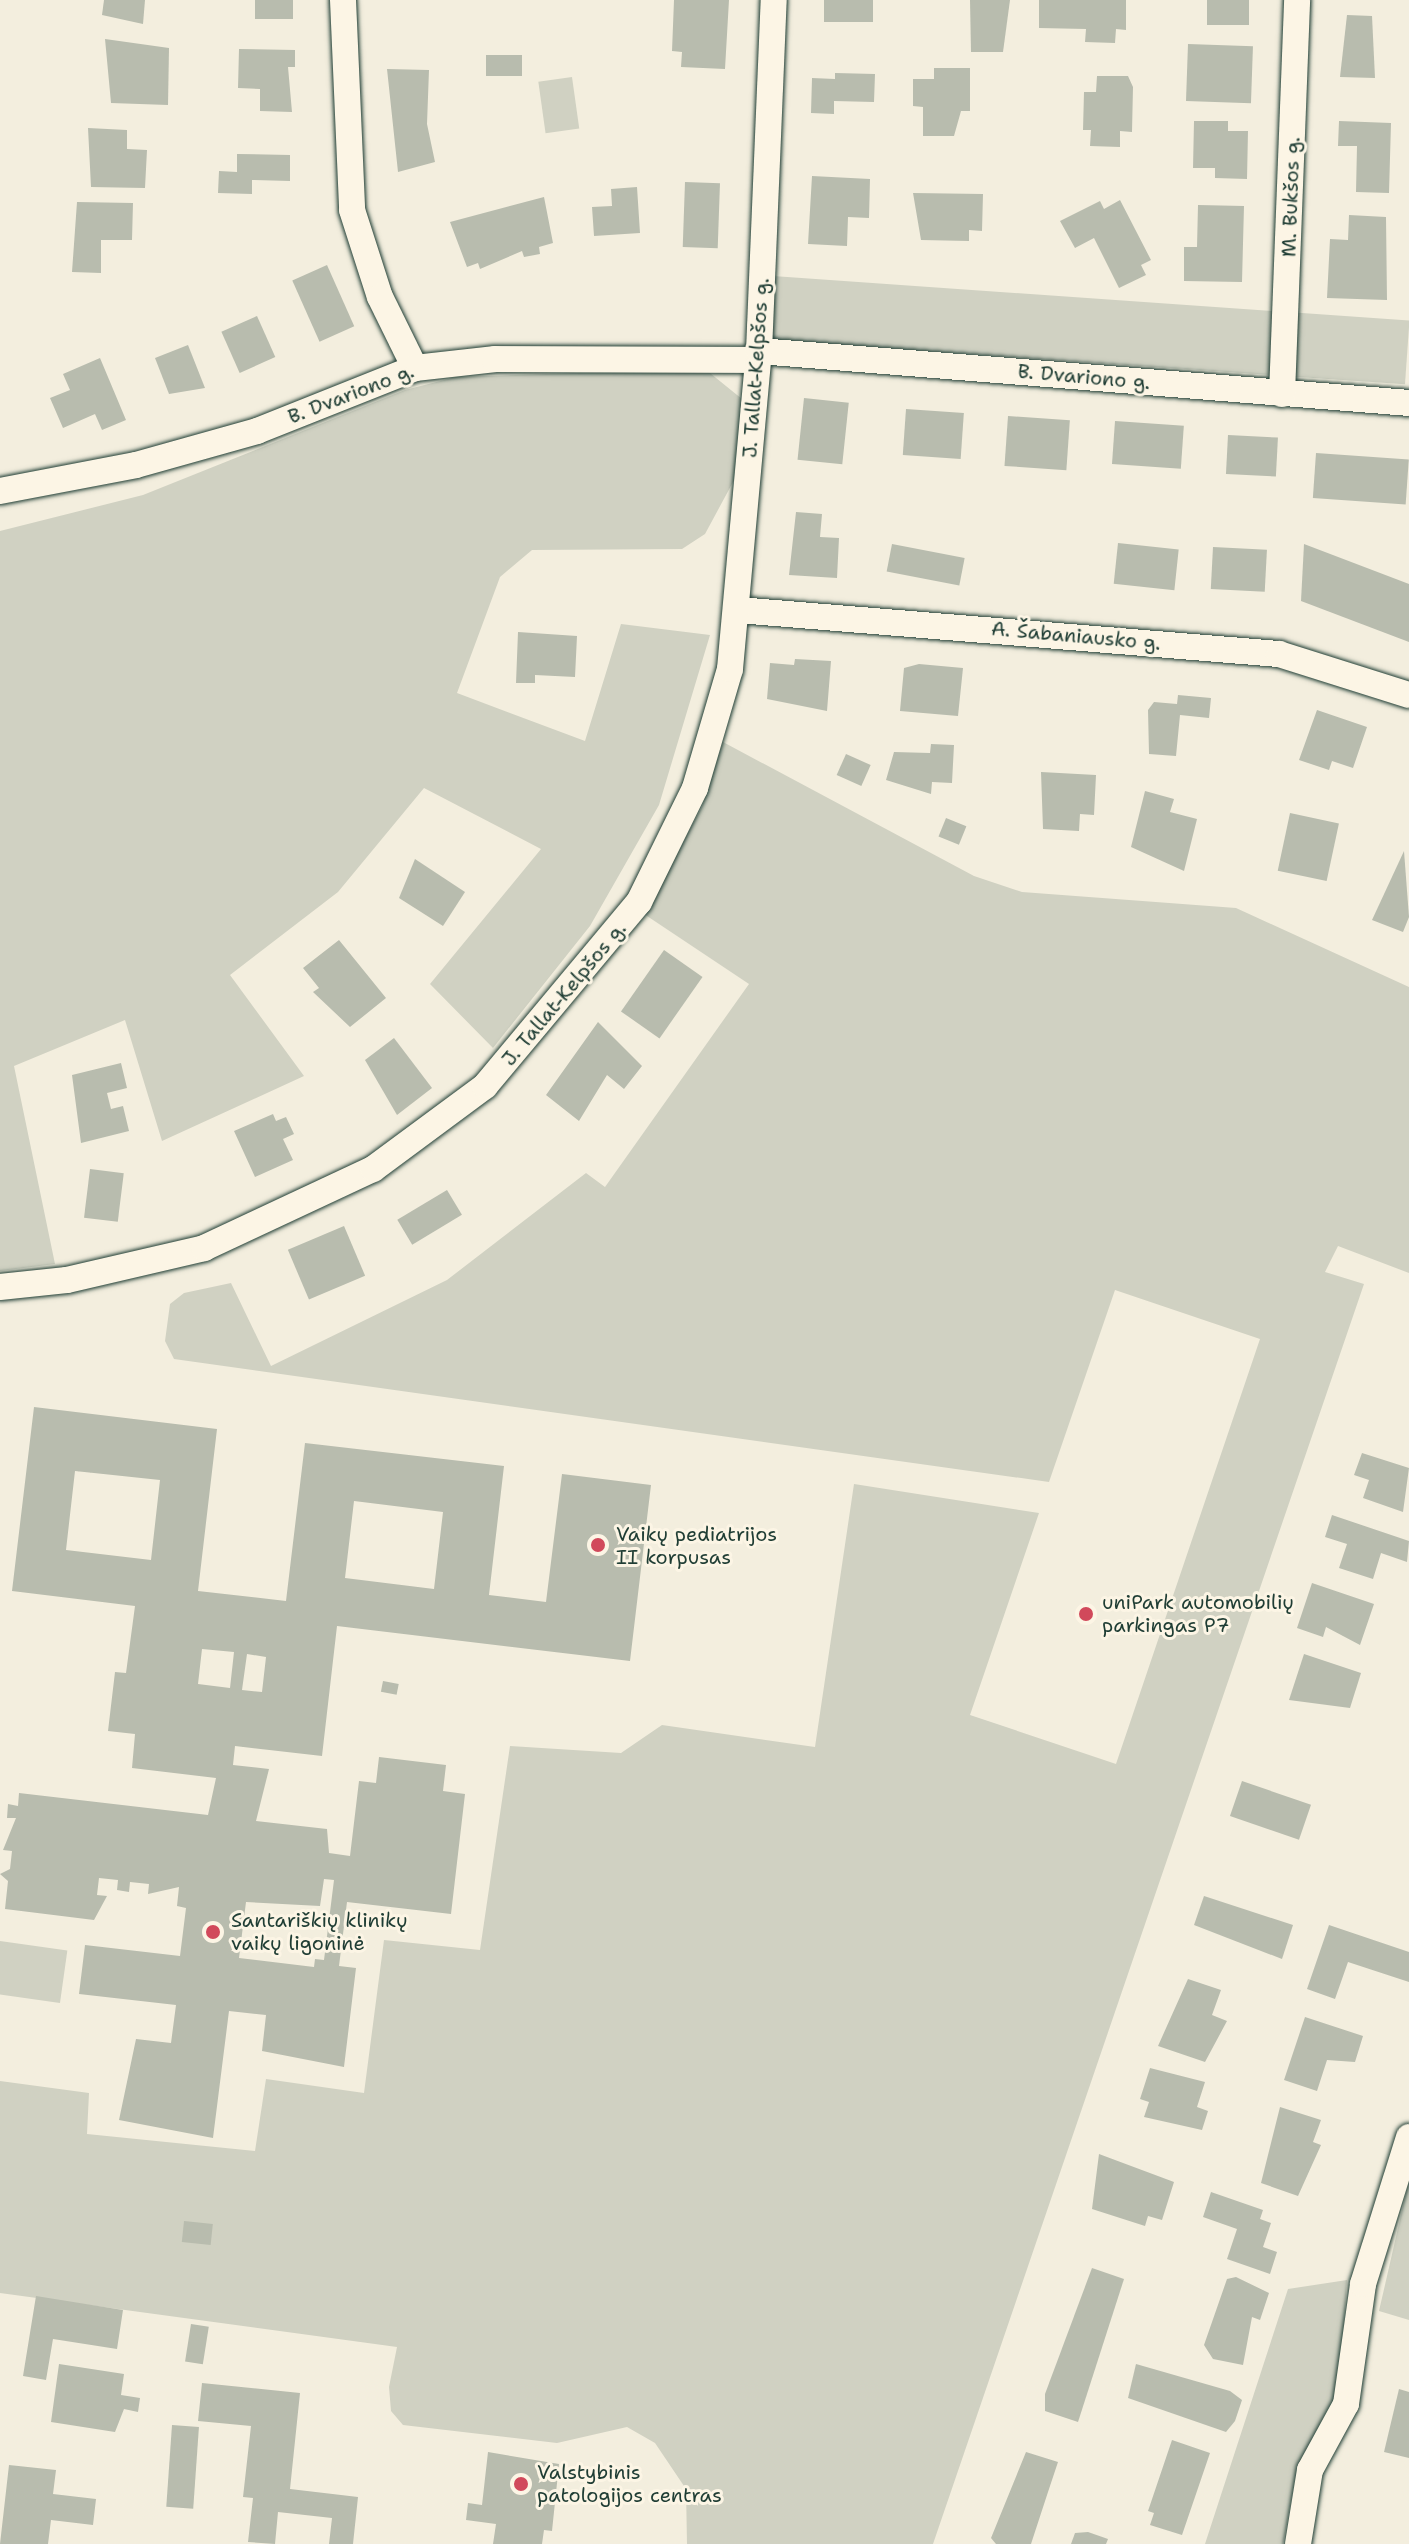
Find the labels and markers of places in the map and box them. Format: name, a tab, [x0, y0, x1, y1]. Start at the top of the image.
place label: Vaikų pediatrijos II korpusas	[616, 1522, 777, 1569]
marker: Vaikų pediatrijos II korpusas	[587, 1534, 609, 1556]
place label: uniPark automobilių parkingas P7	[1102, 1590, 1294, 1637]
marker: uniPark automobilių parkingas P7	[1077, 1605, 1095, 1623]
place label: Santariškių klinikų vaikų ligoninė	[231, 1908, 407, 1955]
marker: Santariškių klinikų vaikų ligoninė	[202, 1921, 224, 1943]
place label: Valstybinis patologijos centras	[537, 2460, 722, 2507]
marker: Valstybinis patologijos centras	[512, 2475, 530, 2493]

